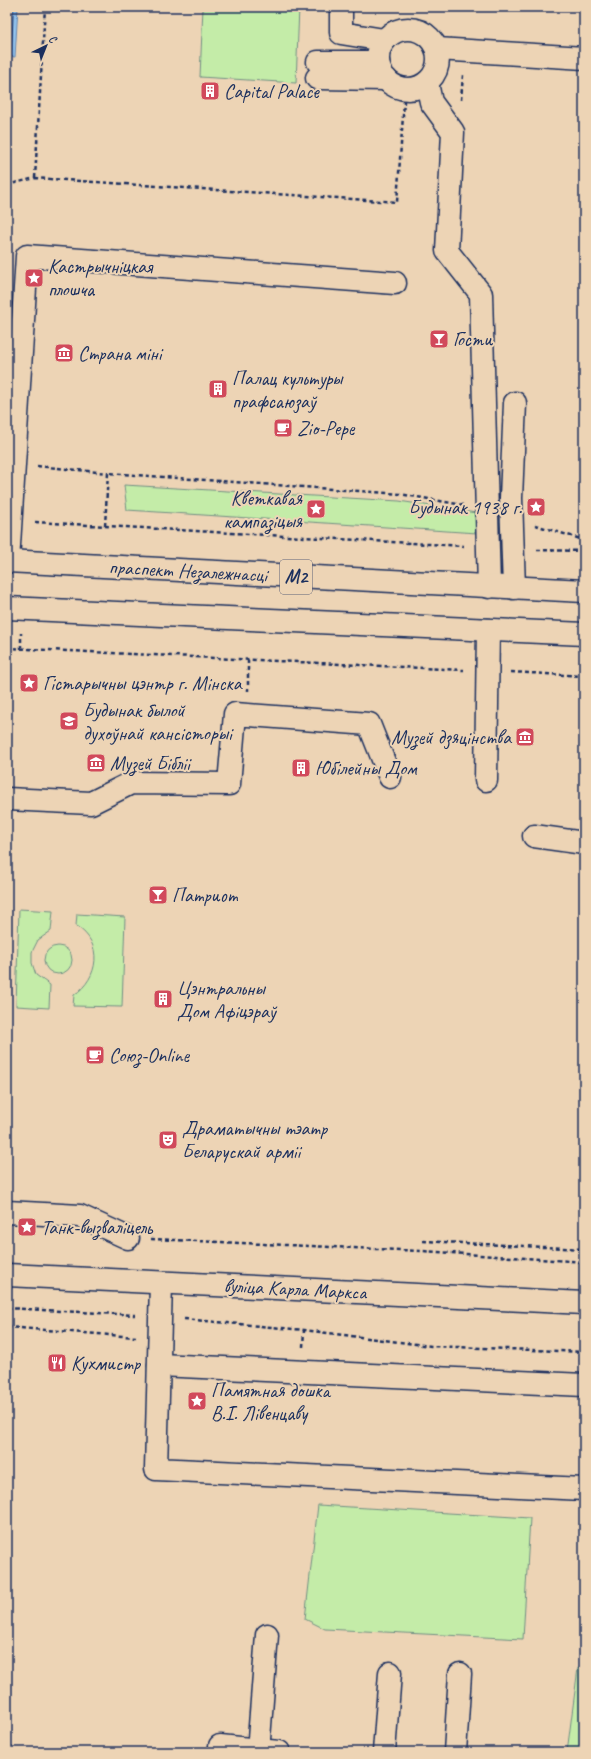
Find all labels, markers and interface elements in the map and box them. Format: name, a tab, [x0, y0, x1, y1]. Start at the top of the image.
north arrow	[26, 26, 66, 66]
text: С	[46, 32, 61, 47]
place label: Capital Palace	[224, 79, 320, 104]
building icon: Capital Palace	[199, 80, 221, 102]
place label: Кастрычніцкая плошча	[48, 254, 154, 302]
place icon: Кастрычніцкая плошча	[23, 267, 45, 289]
place label: Гости	[453, 327, 493, 352]
bar icon: Гости	[428, 328, 450, 350]
place label: Страна міні	[78, 341, 164, 366]
museum icon: Страна міні	[53, 342, 75, 364]
place label: Палац культуры прафсаюзаў	[232, 366, 344, 414]
building icon: Палац культуры прафсаюзаў	[207, 378, 229, 400]
place label: Zio-Pepe	[297, 416, 356, 441]
cafe icon: Zio-Pepe	[272, 417, 294, 439]
place label: Кветкавая кампазіцыя	[223, 486, 303, 535]
place label: Будынак 1938 г.	[408, 495, 522, 520]
place icon: Будынак 1938 г.	[525, 496, 547, 518]
place icon: Кветкавая кампазіцыя	[305, 498, 327, 520]
street label: праспект Незалежнасці	[108, 554, 270, 589]
road number: М2	[280, 560, 312, 594]
place label: Гістарычны цэнтр г. Мінска	[43, 671, 243, 696]
place icon: Гістарычны цэнтр г. Мінска	[18, 672, 40, 694]
place label: Будынак былой духоўнай кансісторыі	[83, 698, 234, 746]
school or university icon: Будынак былой духоўнай кансісторыі	[58, 710, 80, 732]
place label: Музей дзяцінства	[391, 725, 512, 751]
museum icon: Музей дзяцінства	[514, 726, 536, 748]
place label: Музей Бібліі	[110, 751, 192, 777]
museum icon: Музей Бібліі	[85, 752, 107, 774]
place label: Юбілейны Дом	[315, 756, 418, 781]
building icon: Юбілейны Дом	[290, 757, 312, 779]
place label: Патриот	[172, 883, 238, 908]
bar icon: Патриот	[147, 884, 169, 906]
place label: Цэнтральны Дом Афіцэраў	[177, 976, 278, 1024]
building icon: Цэнтральны Дом Афіцэраў	[152, 988, 174, 1010]
place label: Союз-Online	[109, 1043, 190, 1069]
cafe icon: Союз-Online	[84, 1044, 106, 1066]
place label: Драматычны тэатр Беларускай арміі	[182, 1116, 328, 1164]
theatre icon: Драматычны тэатр Беларускай арміі	[157, 1129, 179, 1151]
place label: Танк-вызваліцель	[41, 1215, 154, 1241]
place icon: Танк-вызваліцель	[16, 1216, 38, 1238]
street label: вуліца Карла Маркса	[223, 1273, 369, 1305]
place label: Кухмистр	[71, 1351, 141, 1376]
restaurant icon: Кухмистр	[46, 1352, 68, 1374]
place label: Памятная дошка В.І. Лівенцаву	[211, 1378, 331, 1426]
place icon: Памятная дошка В.І. Лівенцаву	[186, 1390, 208, 1412]

